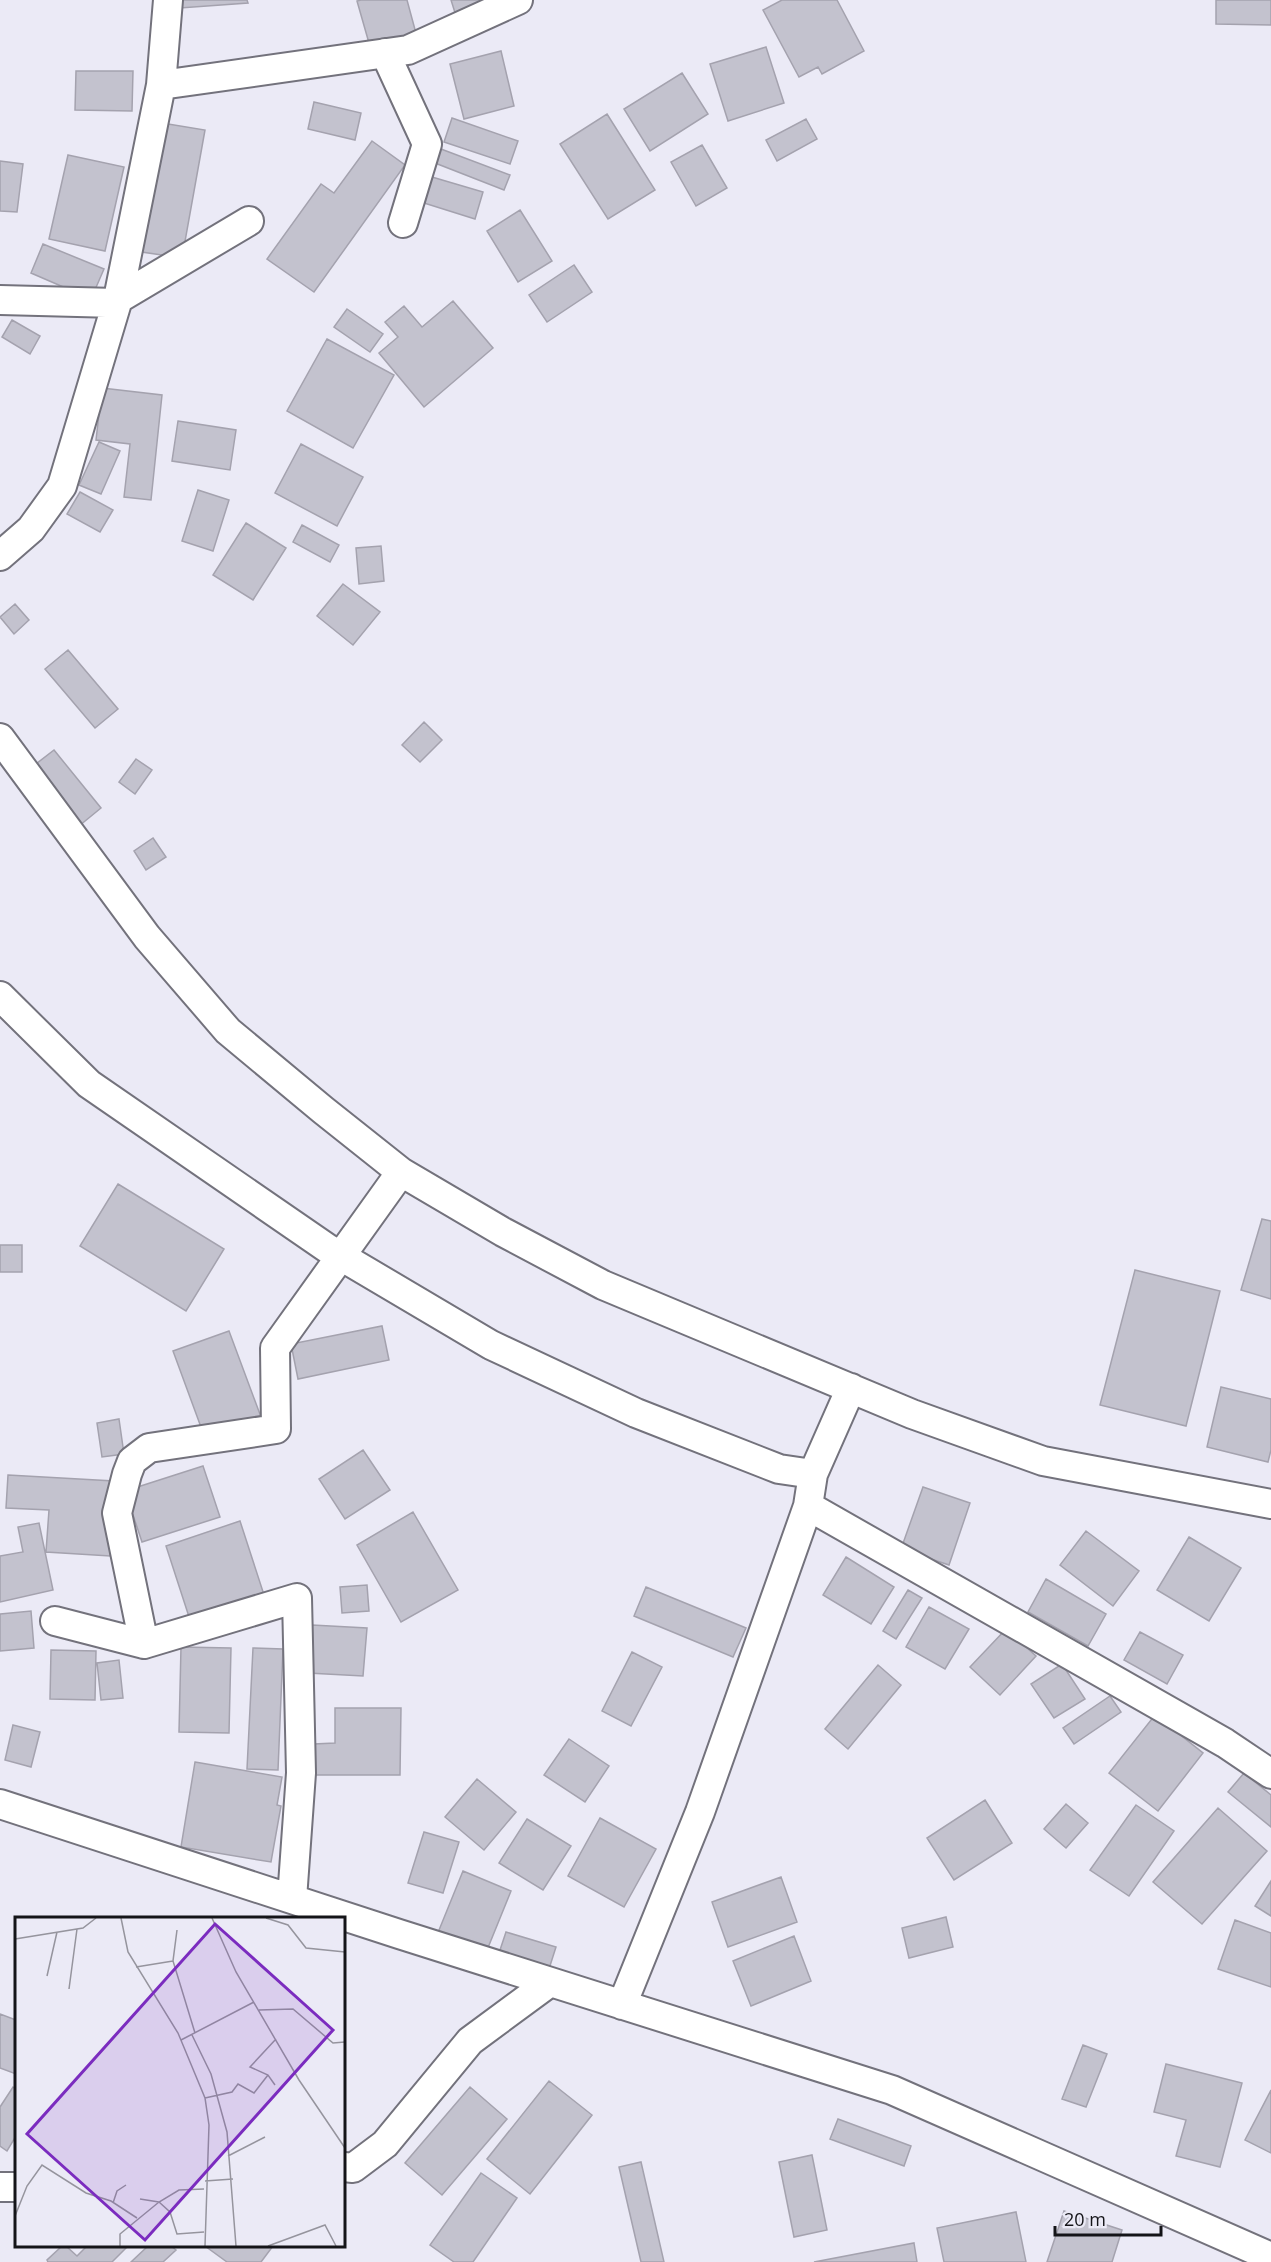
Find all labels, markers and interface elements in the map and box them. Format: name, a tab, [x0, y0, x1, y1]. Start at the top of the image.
inset map	[15, 1917, 345, 2247]
scale bar	[1055, 2199, 1162, 2237]
text: 20 m	[1064, 2207, 1106, 2231]

